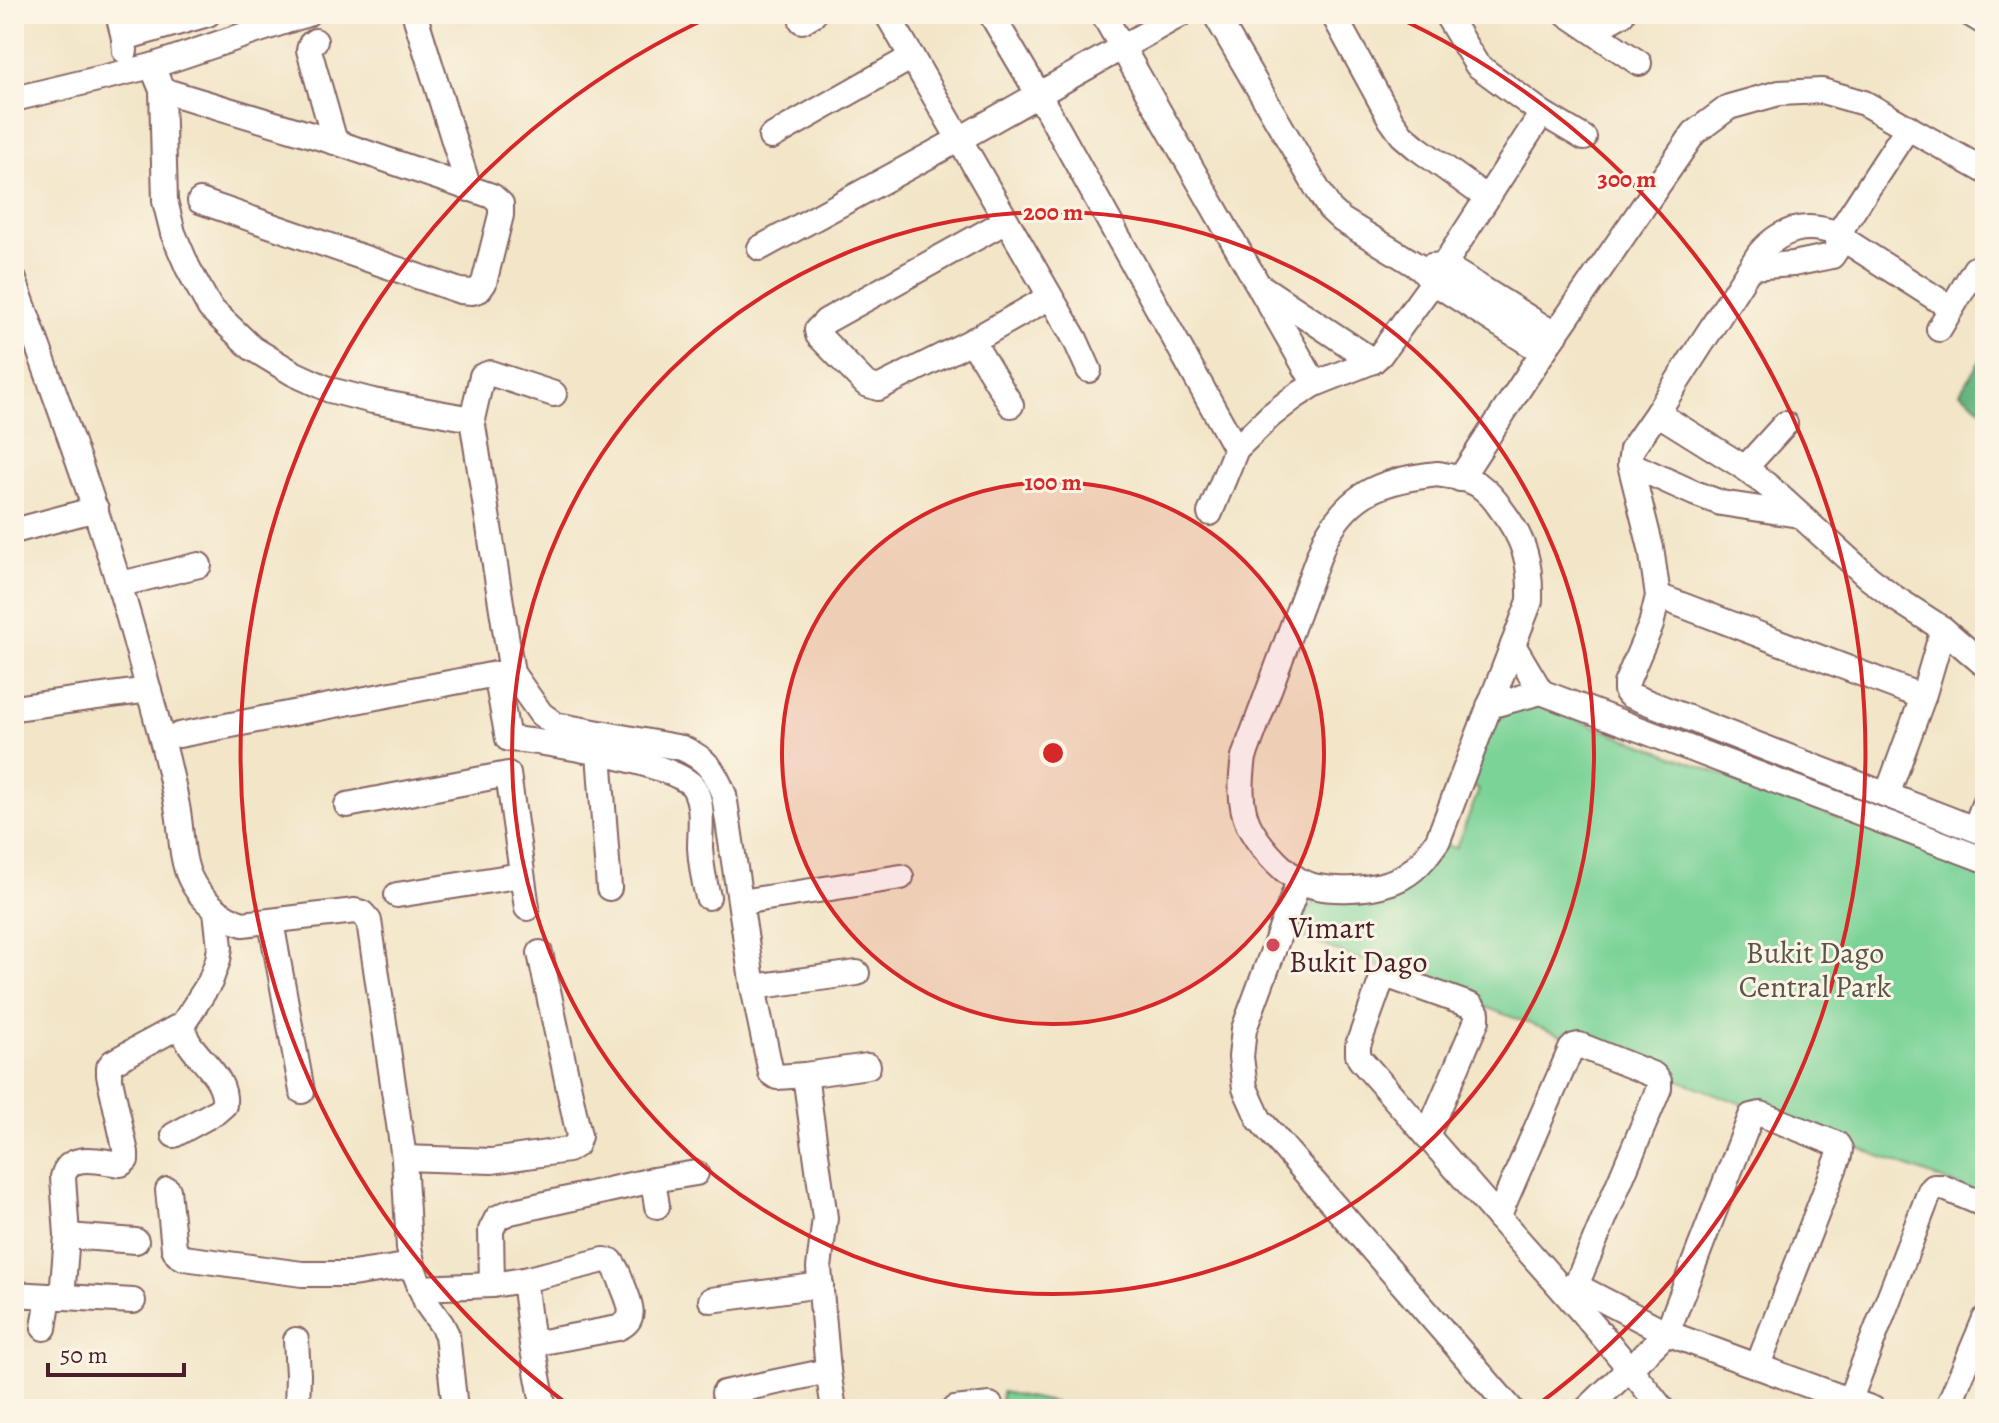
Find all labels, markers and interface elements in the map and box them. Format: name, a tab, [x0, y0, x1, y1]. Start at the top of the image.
text: 300 m	[1598, 163, 1656, 195]
text: 200 m	[1023, 196, 1083, 228]
text: 100 m	[1024, 466, 1082, 498]
centre of rings	[1039, 739, 1067, 767]
place label: Vimart Bukit Dago	[1288, 908, 1427, 982]
park label: Bukit Dago Central Park	[1739, 933, 1891, 1007]
marker: Vimart Bukit Dago	[1264, 936, 1282, 954]
scale bar	[48, 1327, 184, 1377]
text: 50 m	[60, 1339, 108, 1371]

